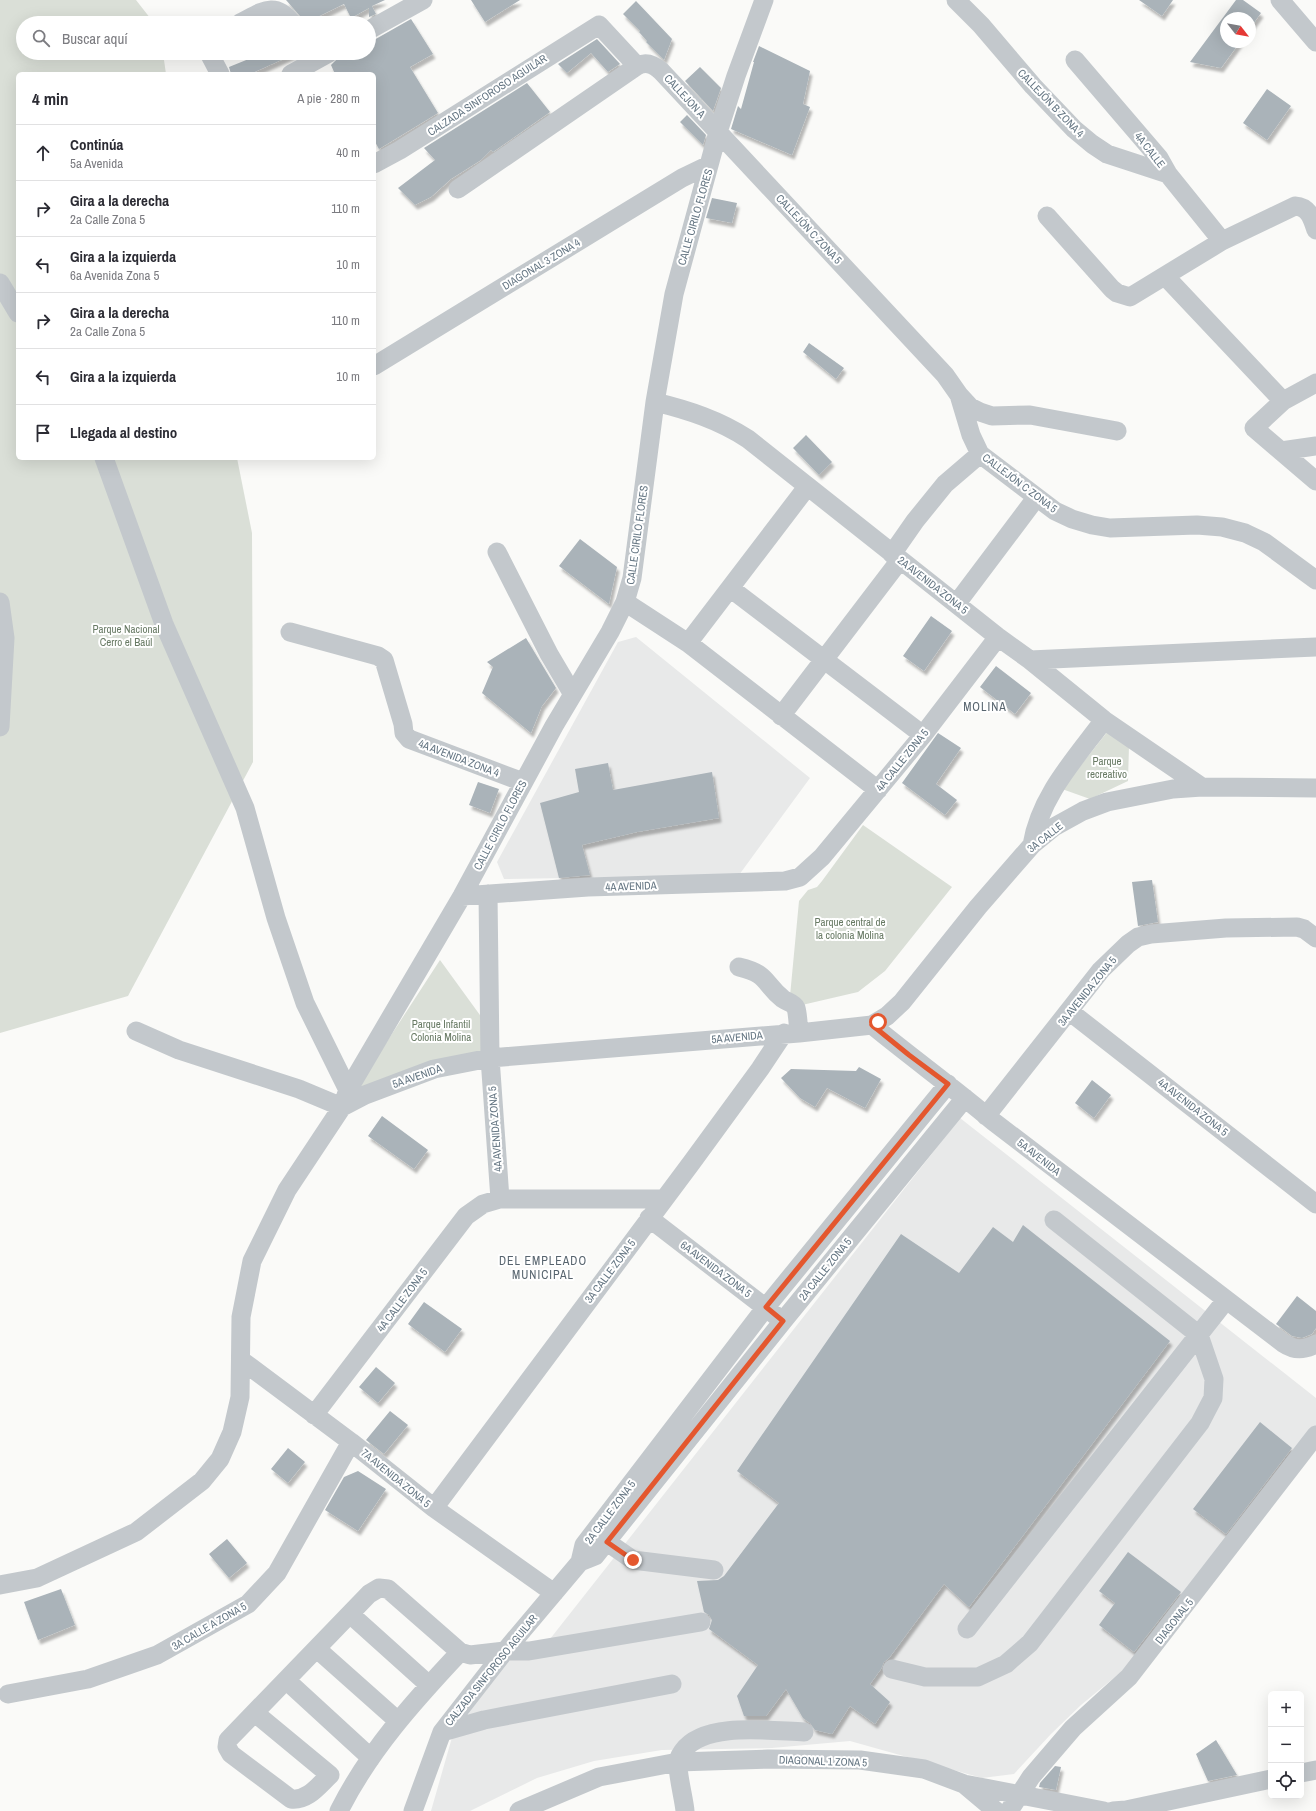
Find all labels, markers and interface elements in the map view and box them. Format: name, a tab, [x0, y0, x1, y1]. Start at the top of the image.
north arrow	[1220, 12, 1256, 48]
search box	[16, 16, 376, 60]
icon: search	[30, 27, 52, 49]
text: Buscar aquí	[62, 28, 128, 49]
street label: CALZADA SINFOROSO AGUILAR	[425, 51, 550, 139]
street label: CALLEJÓN B ZONA 4	[1015, 66, 1087, 140]
street label: CALLEJON A	[661, 71, 709, 121]
text: 4 min	[32, 87, 68, 110]
text: A pie · 280 m	[297, 90, 360, 107]
street label: 4A CALLE	[1132, 129, 1168, 171]
text: Continúa	[70, 134, 123, 155]
icon: ahead	[32, 142, 54, 164]
text: 40 m	[336, 144, 360, 161]
text: 5a Avenida	[70, 155, 123, 172]
street label: CALLE CIRILO FLORES	[675, 167, 715, 267]
text: Gira a la derecha	[70, 190, 169, 211]
street label: CALLEJÓN C ZONA 5	[773, 191, 845, 267]
icon: right	[32, 198, 54, 220]
text: 110 m	[331, 200, 360, 217]
text: 2a Calle Zona 5	[70, 211, 145, 228]
street label: DIAGONAL 3 ZONA 4	[499, 235, 583, 293]
text: Gira a la izquierda	[70, 246, 176, 267]
icon: left	[32, 254, 54, 276]
text: 10 m	[336, 256, 360, 273]
text: 6a Avenida Zona 5	[70, 267, 159, 284]
text: Gira a la derecha	[70, 302, 169, 323]
icon: right	[32, 310, 54, 332]
text: 110 m	[331, 312, 360, 329]
text: 2a Calle Zona 5	[70, 323, 145, 340]
icon: left	[32, 366, 54, 388]
text: Gira a la izquierda	[70, 366, 176, 387]
text: 10 m	[336, 368, 360, 385]
icon: arrive	[32, 422, 54, 444]
text: Llegada al destino	[70, 422, 177, 443]
street label: CALLEJÓN C ZONA 5	[980, 450, 1060, 516]
street label: CALLE CIRILO FLORES	[623, 485, 651, 585]
street label: 2A AVENIDA ZONA 5	[895, 553, 971, 617]
park label: Parque Nacional Cerro el Baúl	[92, 622, 160, 649]
district label: MOLINA	[963, 699, 1007, 715]
street label: 4A CALLE ZONA 5	[873, 726, 931, 794]
street label: 4A AVENIDA ZONA 4	[417, 736, 501, 780]
park label: Parque recreativo	[1087, 754, 1127, 781]
street label: CALLE CIRILO FLORES	[470, 778, 530, 872]
street label: 3A CALLE	[1024, 819, 1066, 855]
street label: 4A AVENIDA	[605, 878, 658, 894]
park label: Parque central de la colonia Molina	[814, 915, 886, 942]
street label: 3A AVENIDA ZONA 5	[1055, 953, 1119, 1029]
route start	[869, 1013, 887, 1031]
park label: Parque Infantil Colonia Molina	[411, 1017, 471, 1044]
street label: 5A AVENIDA	[711, 1028, 764, 1046]
street label: 5A AVENIDA	[390, 1061, 445, 1091]
street label: 4A AVENIDA ZONA 5	[1155, 1075, 1231, 1139]
street label: 4A AVENIDA ZONA 5	[485, 1086, 505, 1172]
street label: 5A AVENIDA	[1014, 1136, 1064, 1179]
street label: 2A CALLE ZONA 5	[796, 1235, 854, 1303]
street label: 3A CALLE ZONA 5	[581, 1236, 639, 1306]
street label: 6A AVENIDA ZONA 5	[678, 1238, 754, 1300]
district label: DEL EMPLEADO MUNICIPAL	[499, 1253, 587, 1283]
street label: 4A CALLE ZONA 5	[373, 1265, 431, 1335]
street label: 7A AVENIDA ZONA 5	[358, 1446, 434, 1510]
street label: 2A CALLE ZONA 5	[581, 1477, 639, 1547]
route end	[624, 1551, 642, 1569]
street label: DIAGONAL 5	[1152, 1595, 1196, 1647]
street label: 3A CALLE A ZONA 5	[169, 1599, 249, 1653]
street label: CALZADA SINFOROSO AGUILAR	[442, 1611, 541, 1729]
map controls	[1268, 1691, 1304, 1799]
button: +	[1268, 1691, 1304, 1727]
button: −	[1268, 1727, 1304, 1763]
street label: DIAGONAL 1 ZONA 5	[779, 1752, 867, 1770]
button: locate	[1268, 1763, 1304, 1799]

